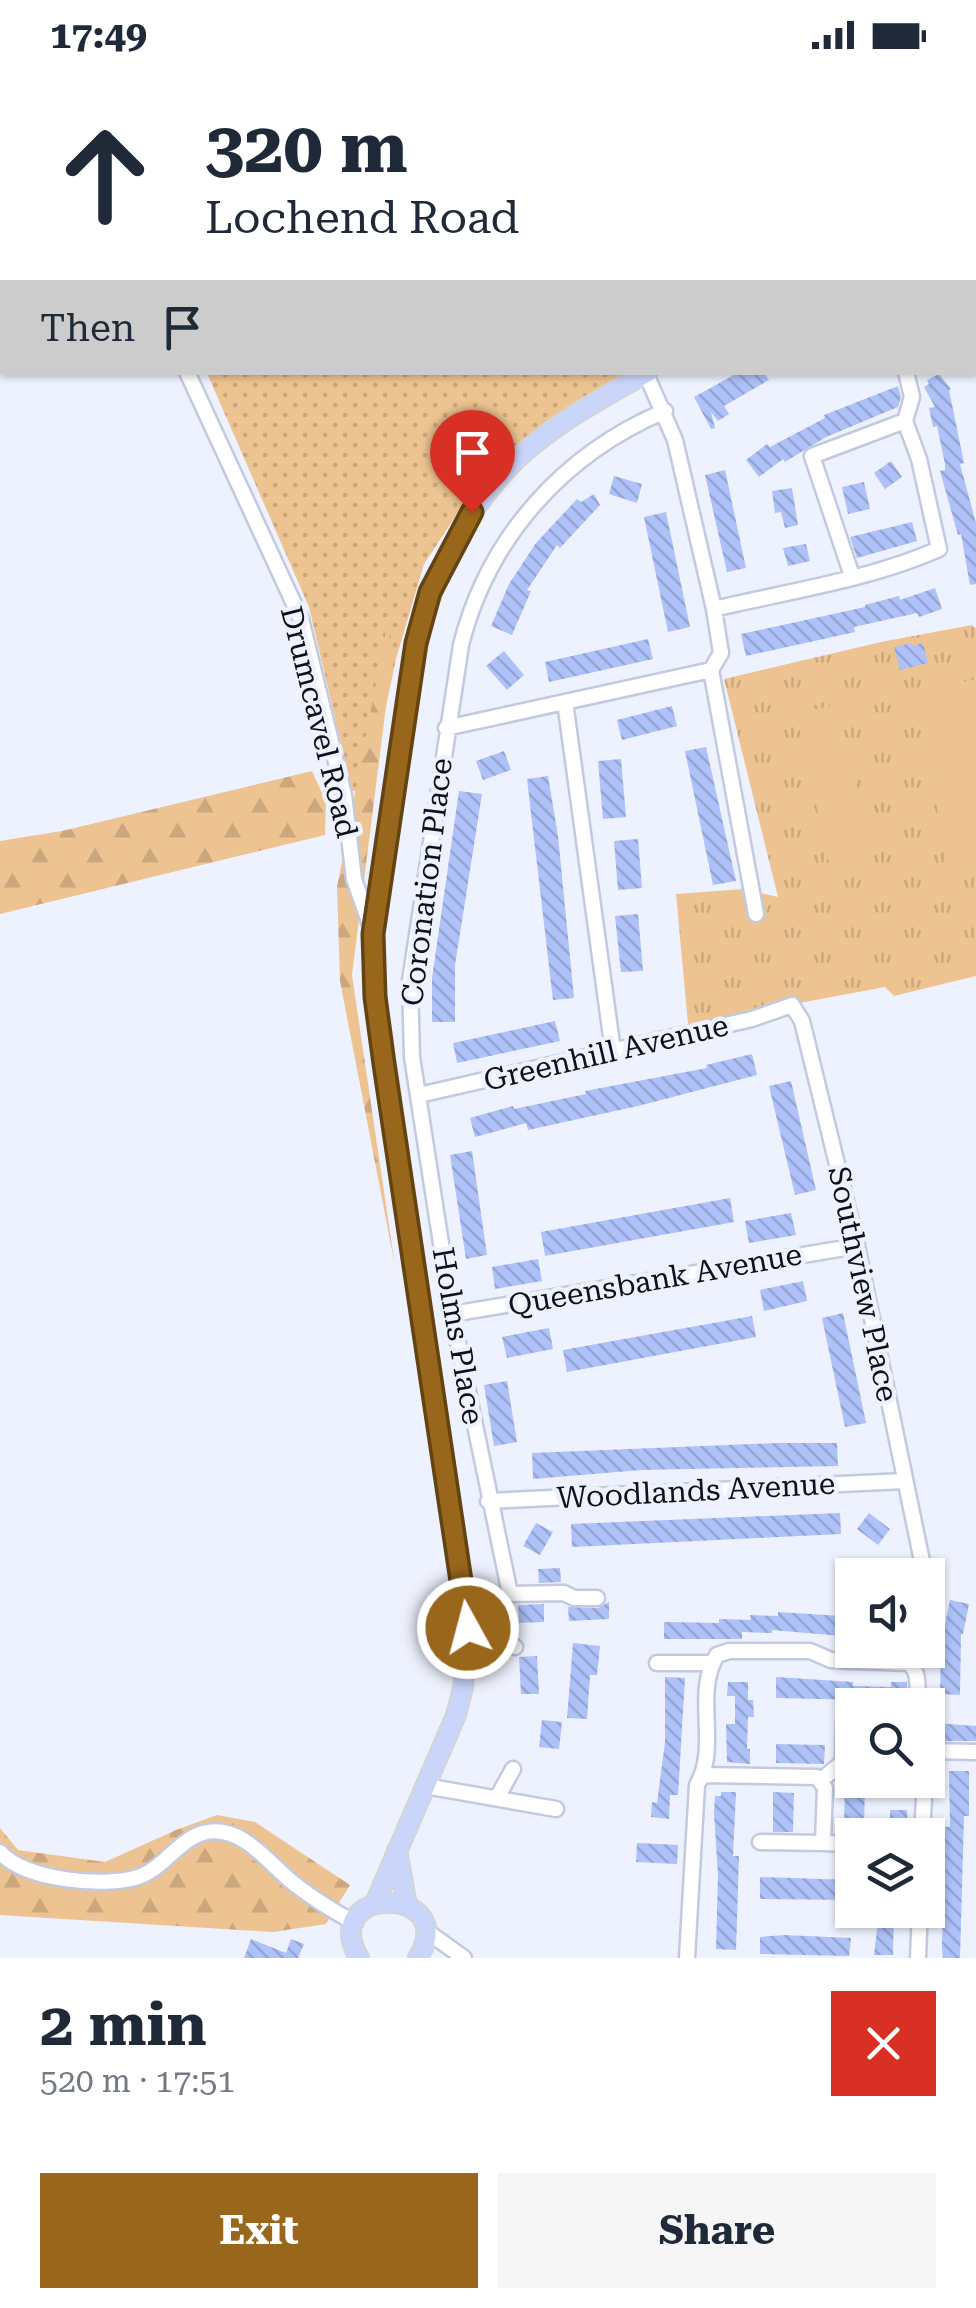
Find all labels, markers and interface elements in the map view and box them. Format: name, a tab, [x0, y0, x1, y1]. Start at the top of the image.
text: 17:49	[50, 13, 147, 57]
text: 320 m	[205, 107, 408, 189]
icon: ahead	[40, 110, 170, 240]
text: Lochend Road	[205, 191, 519, 244]
icon: arrive	[155, 300, 210, 355]
text: Then	[40, 306, 135, 350]
pin	[430, 410, 515, 513]
icon: arrive	[445, 425, 500, 480]
street label: Drumcavel Road	[274, 602, 365, 841]
street label: Coronation Place	[394, 756, 459, 1008]
street label: Greenhill Avenue	[480, 1007, 732, 1098]
street label: Southview Place	[821, 1163, 906, 1405]
street label: Queensbank Avenue	[505, 1236, 804, 1323]
street label: Holms Place	[426, 1245, 491, 1427]
street label: Woodlands Avenue	[556, 1466, 836, 1515]
map controls	[835, 1558, 945, 1928]
button: sound	[835, 1558, 945, 1668]
position arrow	[416, 1576, 520, 1680]
button: search	[835, 1688, 945, 1798]
button: layers	[835, 1818, 945, 1928]
text: 2 min	[40, 1989, 207, 2060]
button: close	[831, 1991, 936, 2096]
text: 520 m · 17:51	[40, 2062, 235, 2100]
button: Exit	[40, 2173, 478, 2288]
button: Share	[498, 2173, 936, 2288]

